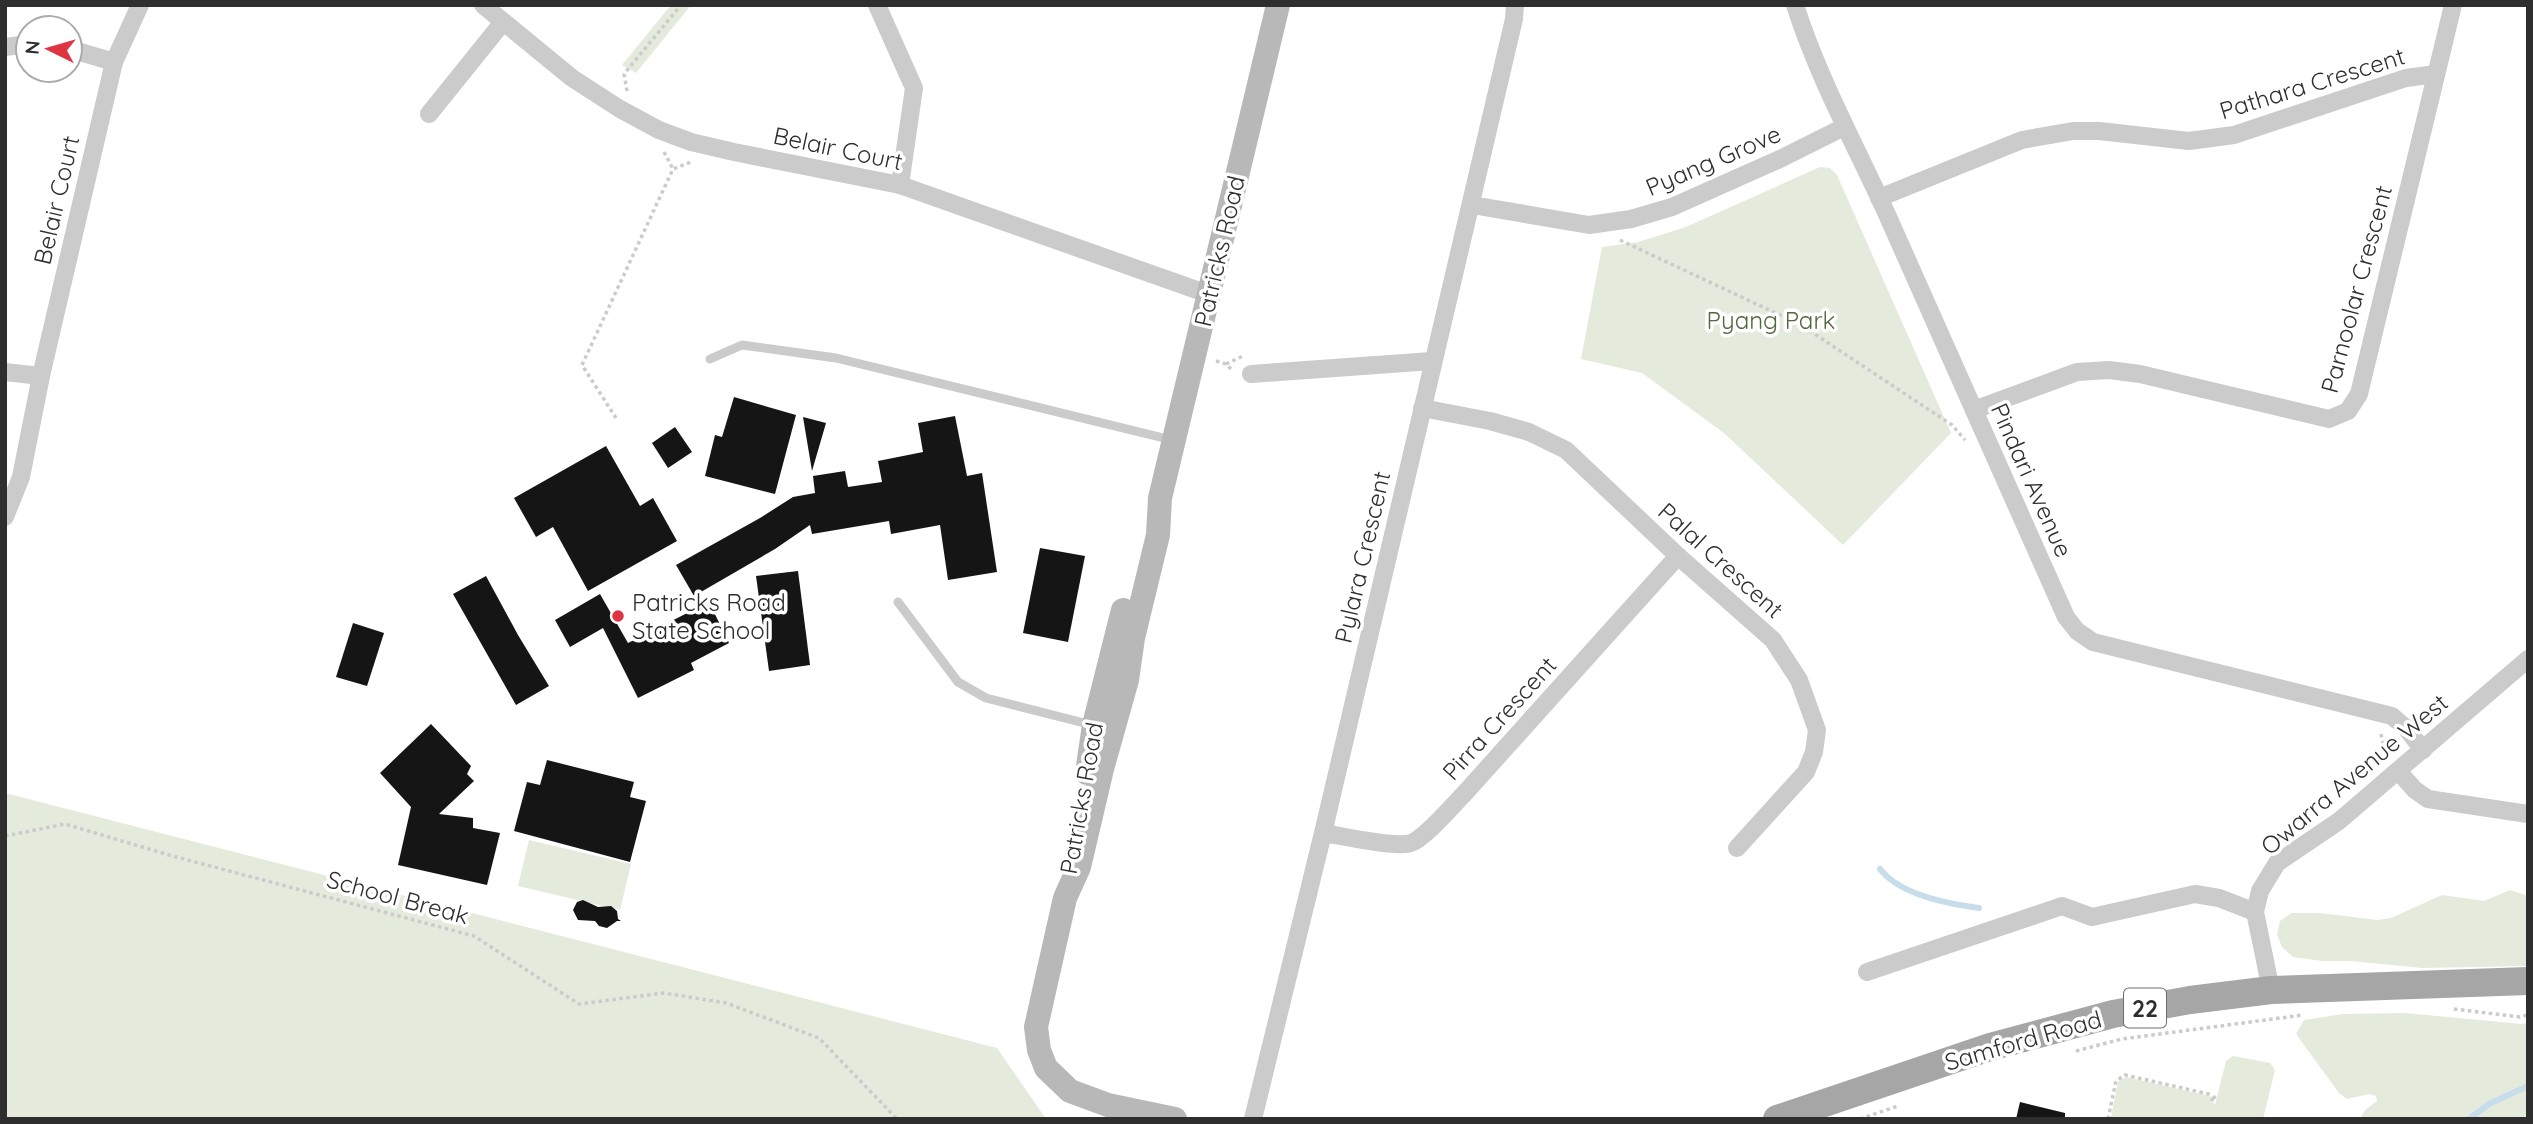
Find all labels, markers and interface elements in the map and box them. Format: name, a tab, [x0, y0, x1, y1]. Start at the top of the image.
north arrow	[14, 14, 84, 84]
text: N	[20, 40, 45, 56]
street label: Pathara Crescent	[2216, 41, 2408, 125]
street label: Pyang Grove	[1641, 118, 1785, 202]
street label: Belair Court	[771, 120, 905, 176]
street label: Belair Court	[27, 133, 85, 267]
street label: Patricks Road	[1187, 173, 1251, 329]
street label: Parnoolar Crescent	[2314, 182, 2398, 396]
park label: Pyang Park	[1707, 305, 1835, 335]
street label: Pindari Avenue	[1985, 398, 2079, 562]
street label: Pylara Crescent	[1328, 468, 1396, 646]
street label: Palal Crescent	[1652, 496, 1790, 624]
place label: Patricks Road State School	[632, 587, 786, 645]
marker: Patricks Road State School	[610, 608, 626, 624]
street label: Pirra Crescent	[1436, 650, 1562, 786]
street label: Owarra Avenue West	[2254, 687, 2454, 861]
street label: Patricks Road	[1053, 720, 1109, 876]
street label: School Break	[324, 864, 472, 930]
road number: 22	[2124, 988, 2166, 1028]
street label: Samford Road	[1941, 1003, 2105, 1077]

